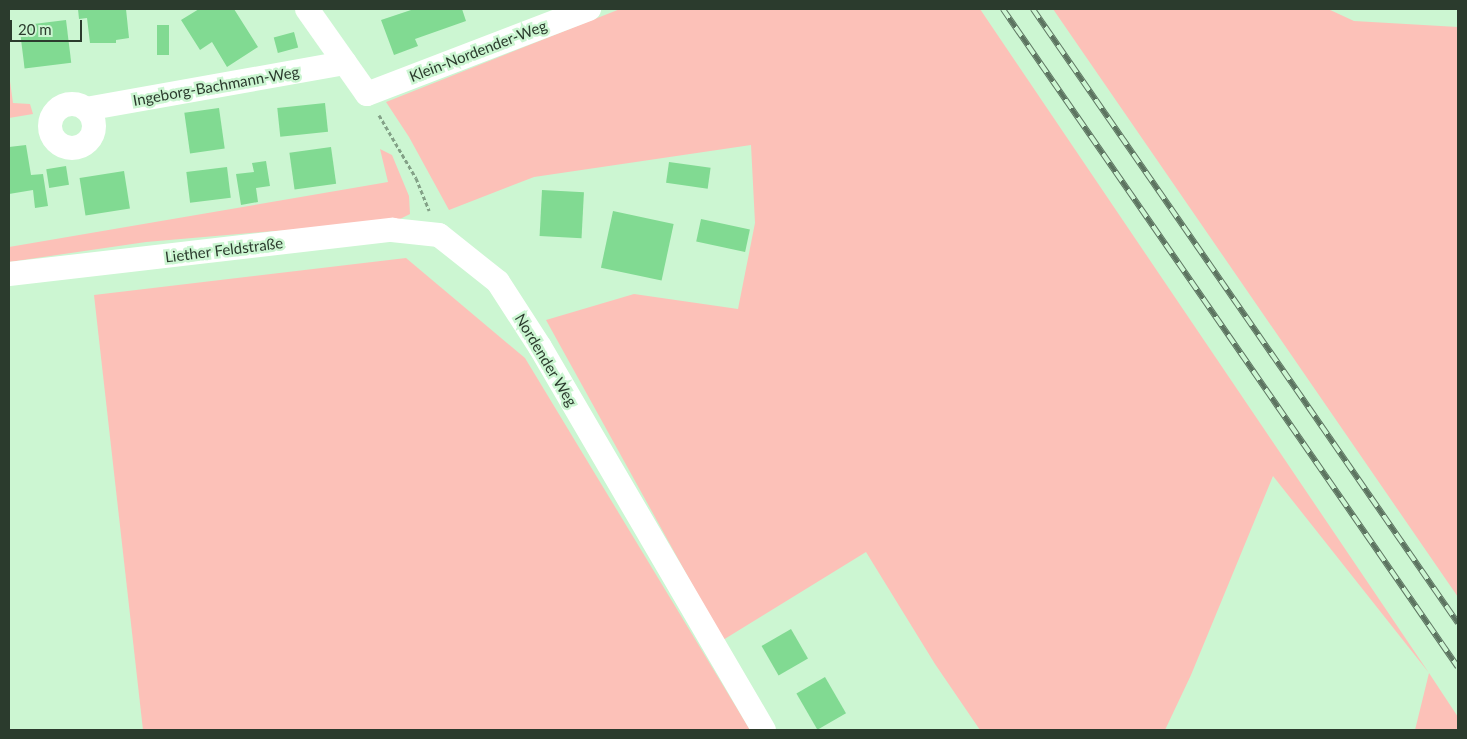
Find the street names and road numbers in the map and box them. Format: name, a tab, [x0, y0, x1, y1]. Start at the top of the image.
street label: Klein-Nordender-Weg	[407, 16, 549, 86]
street label: Ingeborg-Bachmann-Weg	[131, 63, 301, 109]
street label: Liether Feldstraße	[164, 234, 284, 266]
street label: Nordender Weg	[511, 310, 581, 410]

